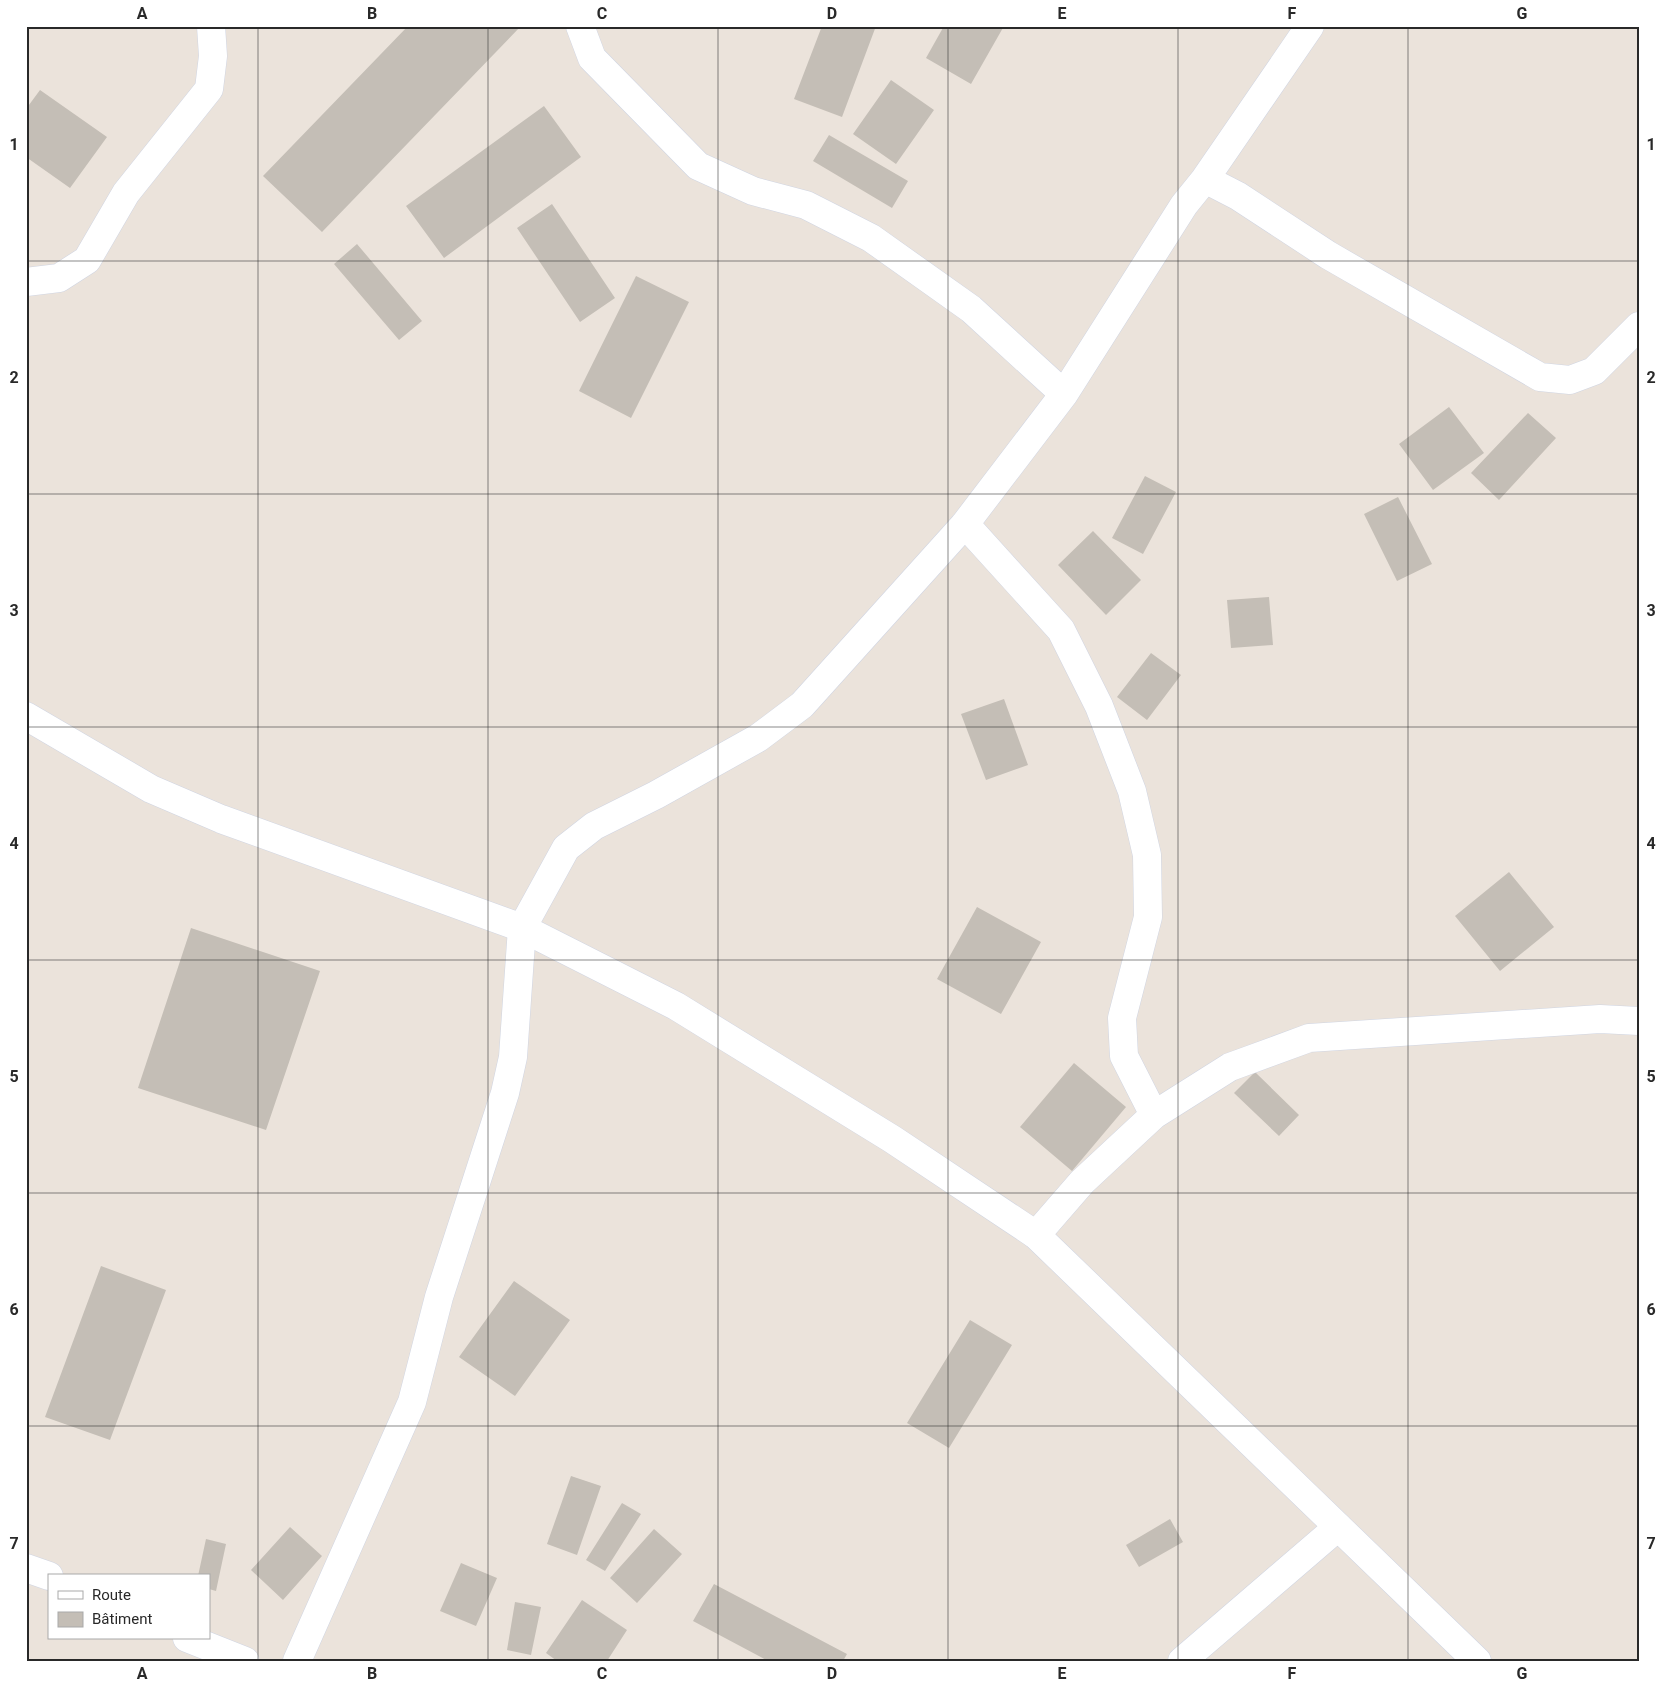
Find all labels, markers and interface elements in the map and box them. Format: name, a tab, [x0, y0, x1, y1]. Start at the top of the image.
text: A	[137, 4, 148, 23]
text: B	[367, 4, 377, 23]
text: C	[597, 4, 607, 23]
text: D	[827, 4, 837, 23]
text: E	[1058, 4, 1067, 23]
text: F	[1288, 4, 1297, 23]
text: G	[1517, 4, 1528, 23]
text: 1	[9, 135, 19, 154]
text: 1	[1646, 135, 1656, 154]
text: 2	[9, 368, 19, 387]
text: 2	[1646, 368, 1656, 387]
text: 3	[9, 601, 19, 620]
text: 3	[1646, 601, 1656, 620]
text: 4	[9, 834, 19, 853]
text: 4	[1646, 834, 1656, 853]
text: 5	[9, 1067, 19, 1086]
text: 5	[1646, 1067, 1656, 1086]
text: 6	[9, 1300, 19, 1319]
text: 6	[1646, 1300, 1656, 1319]
text: 7	[9, 1534, 19, 1553]
text: 7	[1646, 1534, 1656, 1553]
legend	[48, 1574, 210, 1640]
text: Route	[92, 1586, 131, 1604]
text: Bâtiment	[92, 1610, 152, 1628]
text: A	[137, 1664, 148, 1683]
text: B	[367, 1664, 377, 1683]
text: C	[597, 1664, 607, 1683]
text: D	[827, 1664, 837, 1683]
text: E	[1058, 1664, 1067, 1683]
text: F	[1288, 1664, 1297, 1683]
text: G	[1517, 1664, 1528, 1683]

